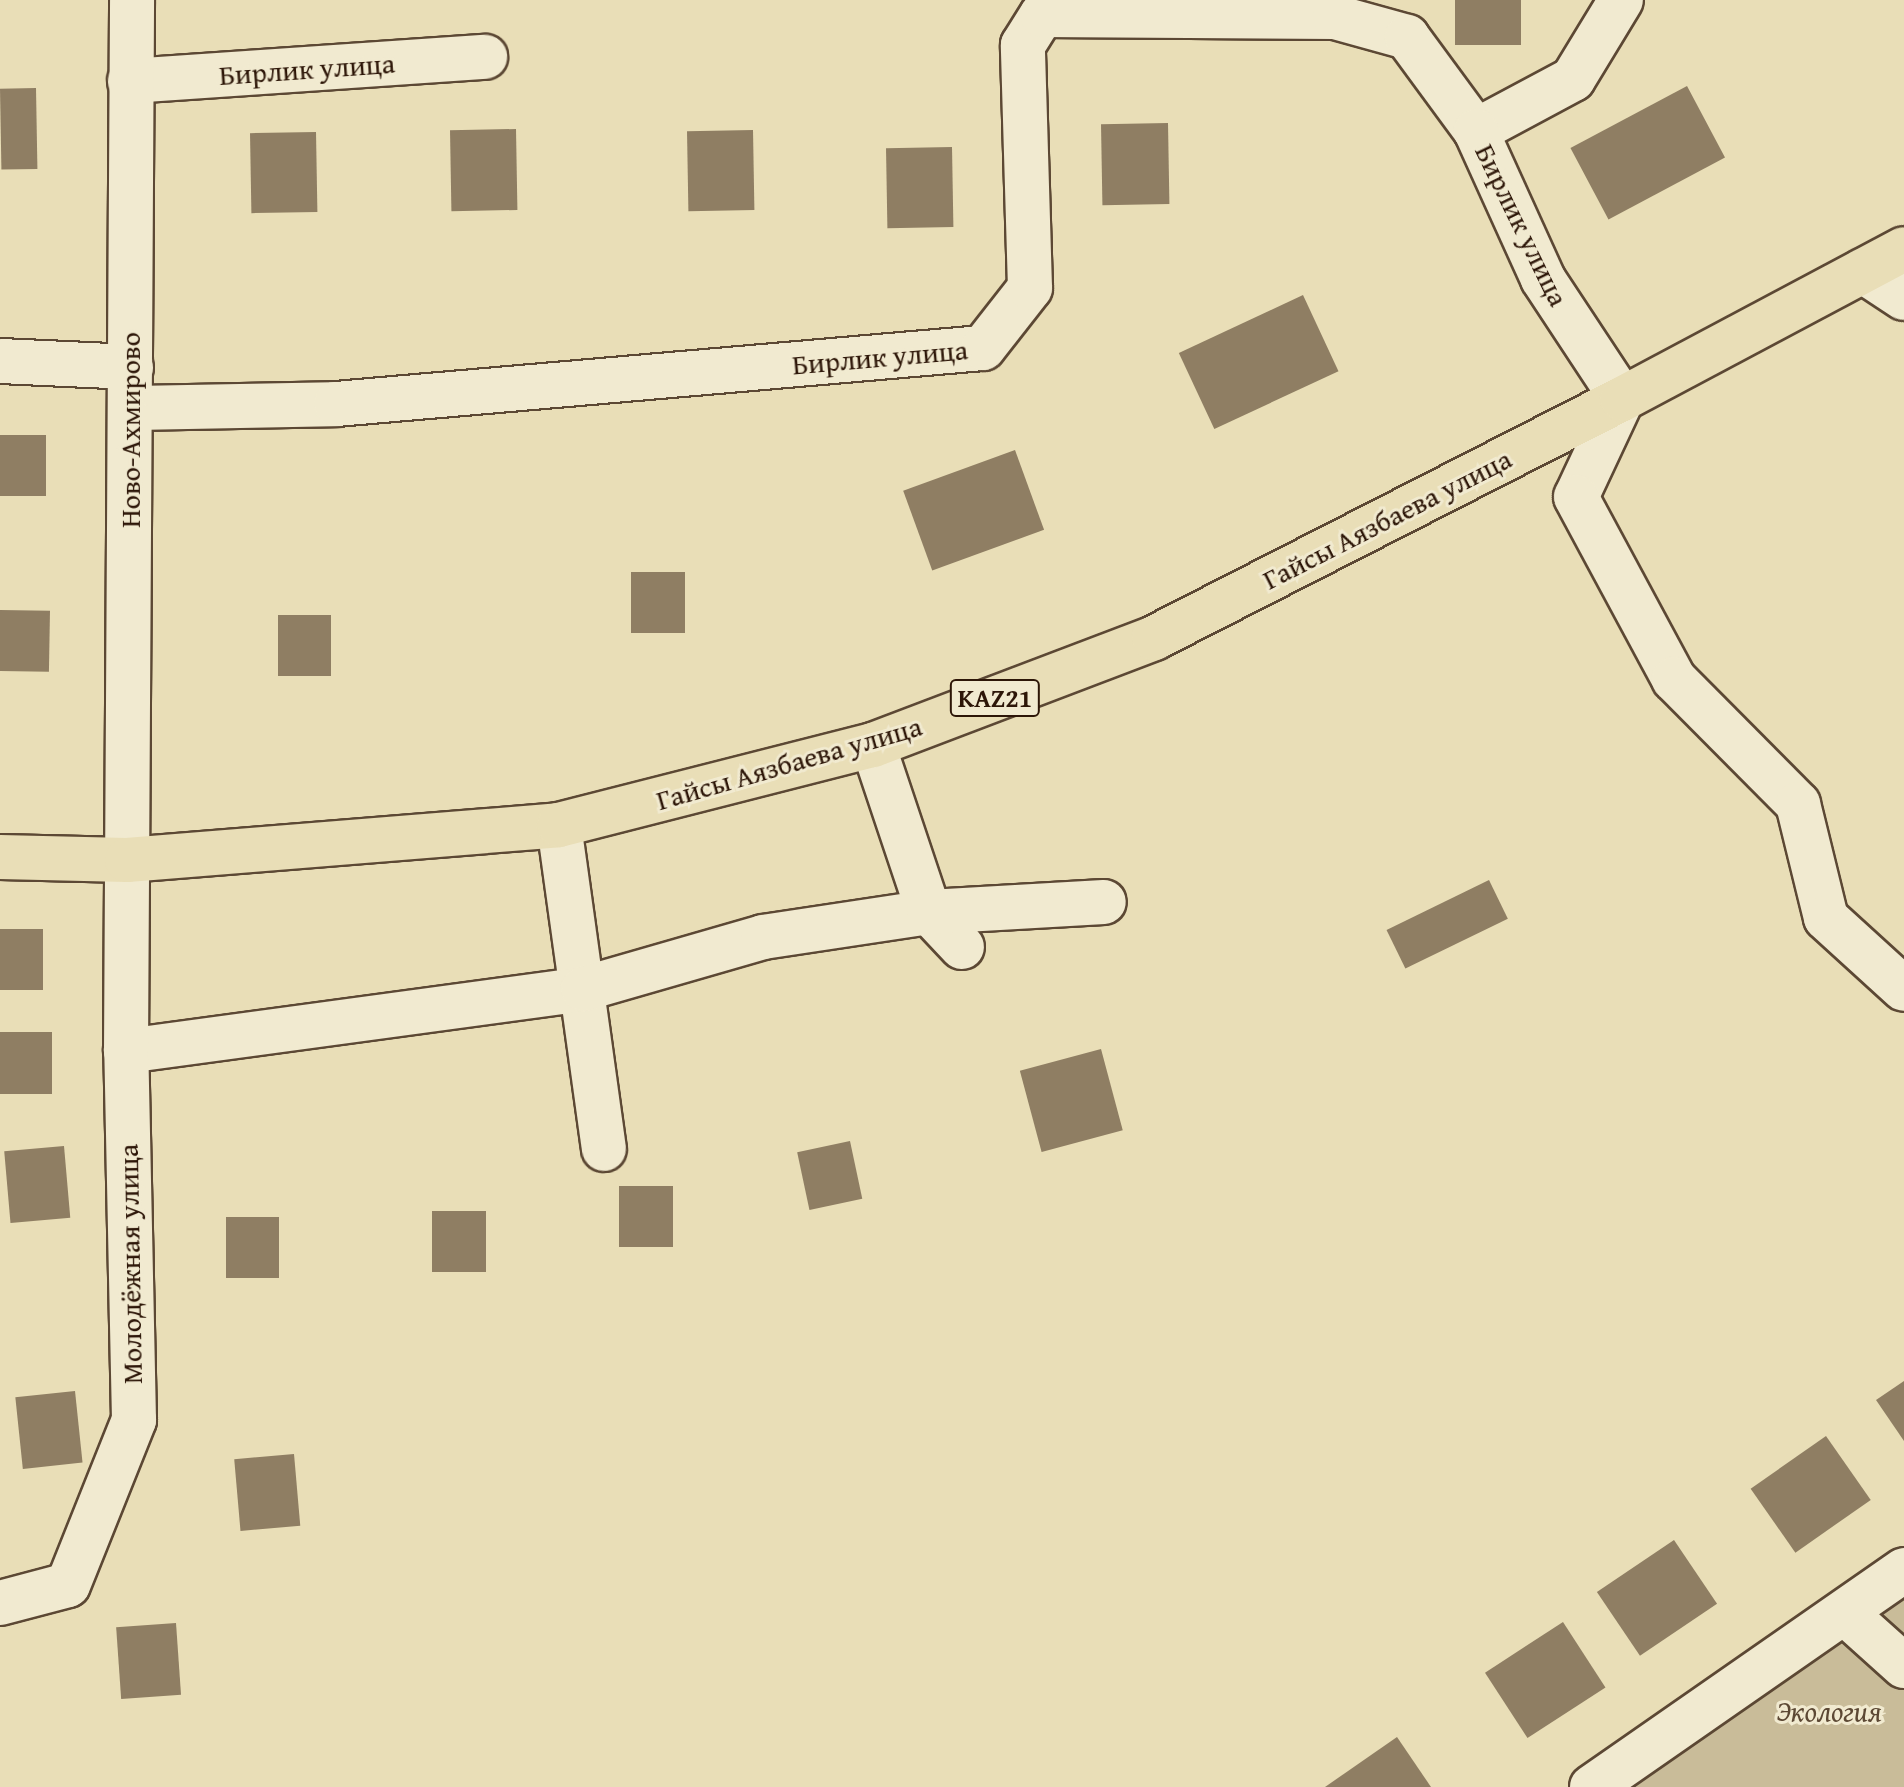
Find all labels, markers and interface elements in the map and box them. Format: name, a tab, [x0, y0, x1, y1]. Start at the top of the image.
street label: Бирлик улица	[218, 46, 396, 92]
street label: Бирлик улица	[1468, 138, 1576, 312]
street label: Ново-Ахмирово	[113, 332, 147, 528]
street label: Бирлик улица	[791, 333, 969, 381]
street label: Гайсы Аязбаева улица	[1257, 442, 1517, 596]
road number: KAZ21	[949, 676, 1041, 720]
street label: Гайсы Аязбаева улица	[652, 709, 926, 817]
street label: Молодёжная улица	[111, 1144, 149, 1384]
park label: Экология	[1776, 1694, 1882, 1728]

